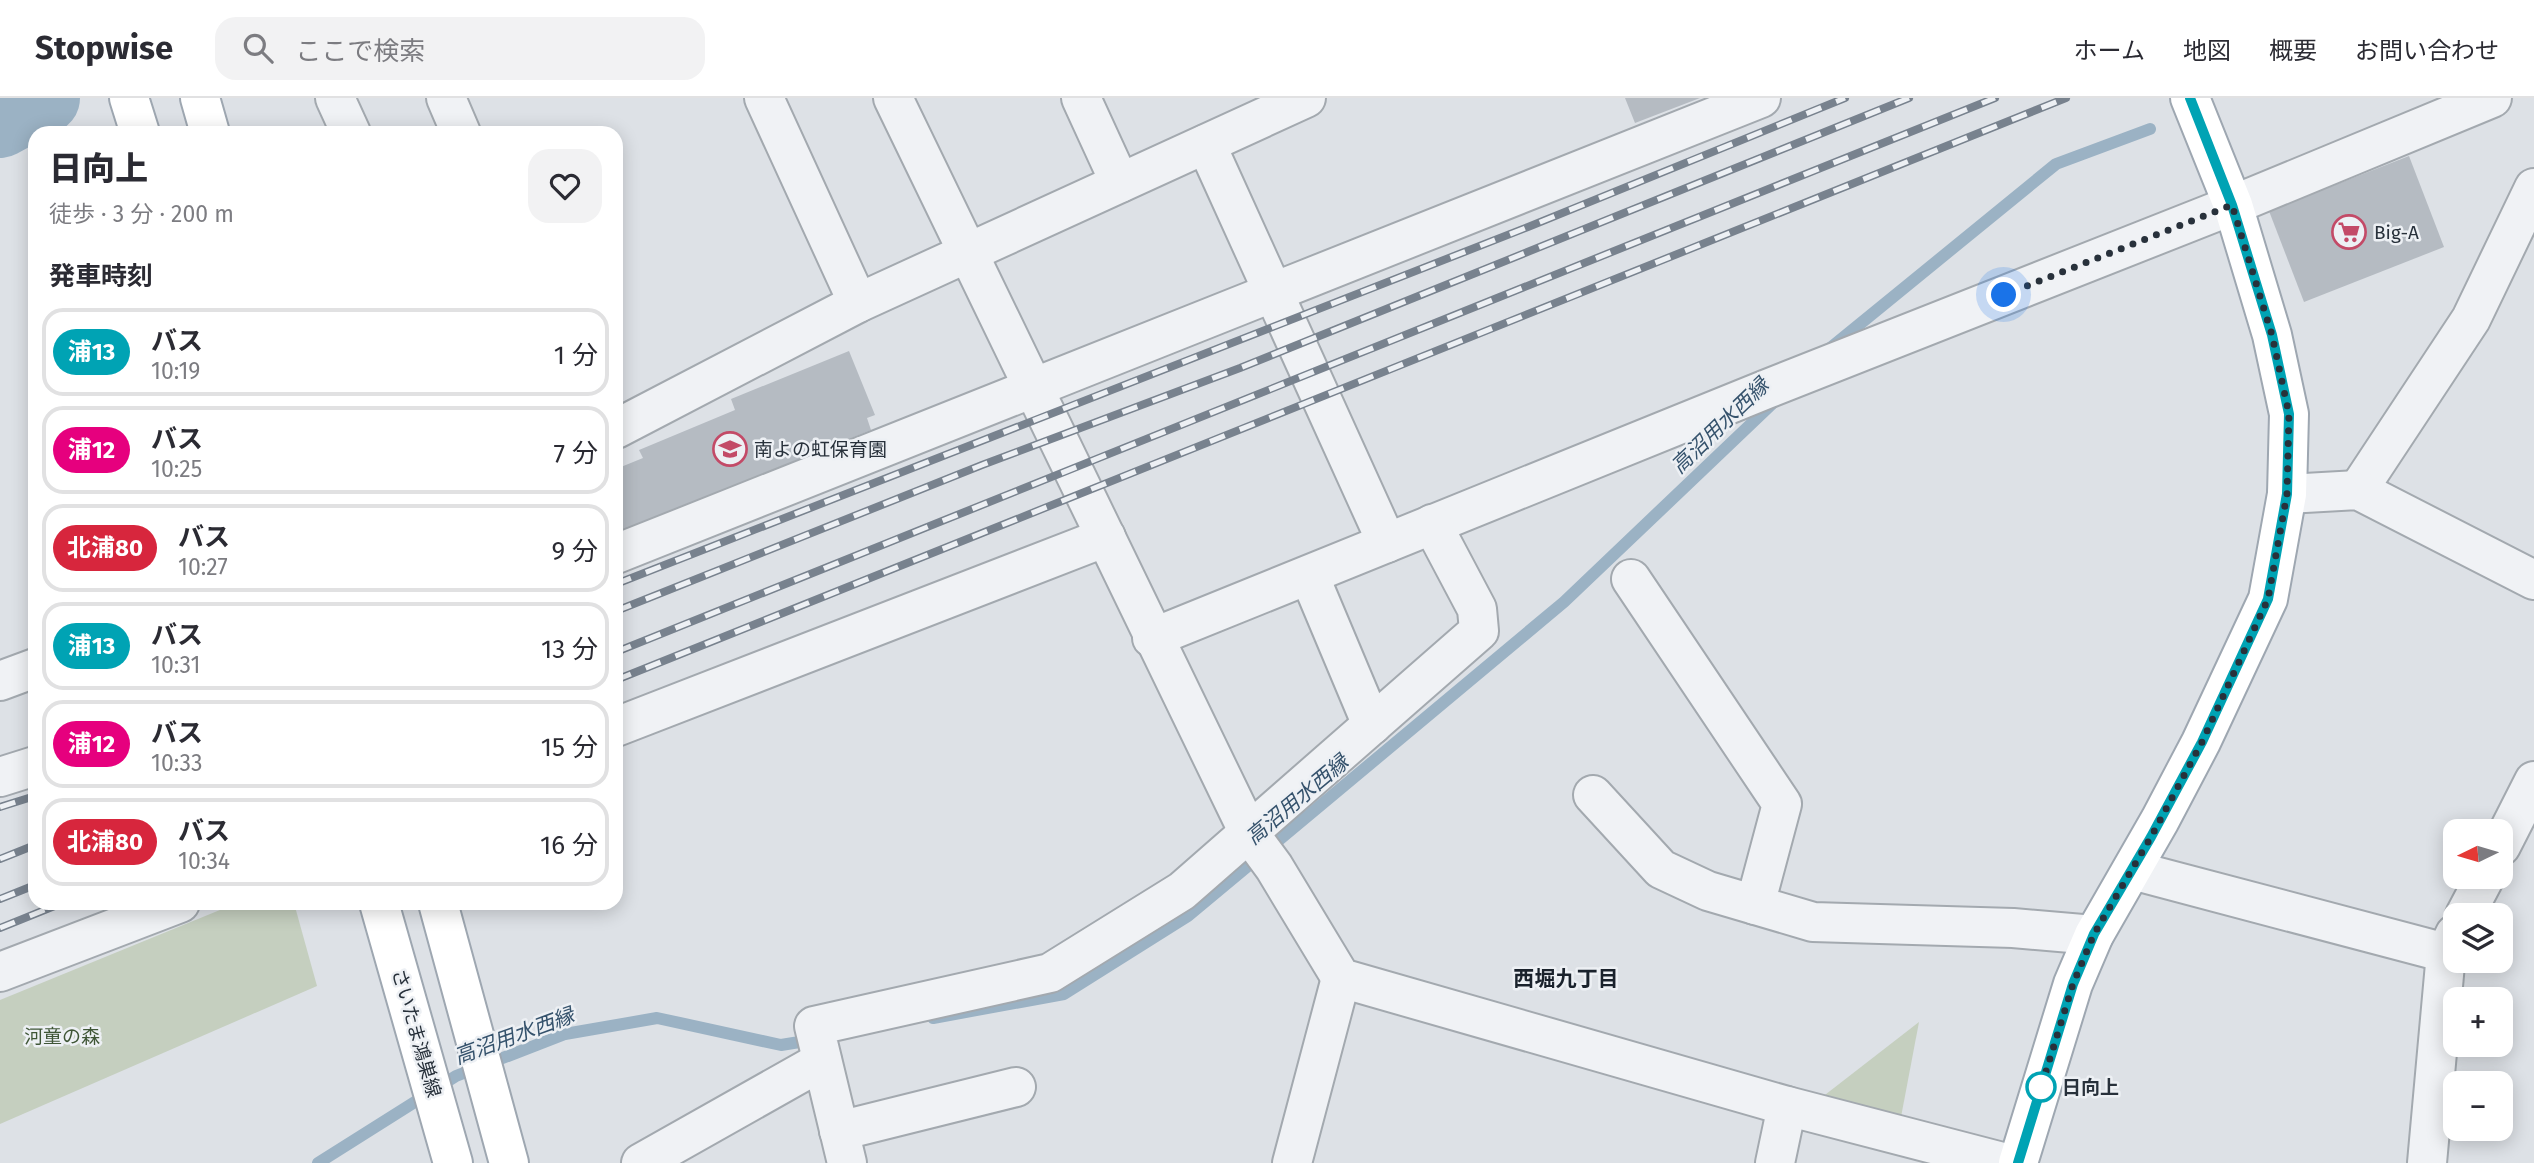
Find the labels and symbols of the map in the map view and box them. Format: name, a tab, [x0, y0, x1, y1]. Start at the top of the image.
supermarket icon: Big-A	[2330, 213, 2368, 251]
place label: Big-A	[2374, 221, 2419, 244]
your location	[1986, 277, 2021, 312]
water label: 高沼用水西縁	[1666, 371, 1776, 479]
school or university icon: 南よの虹保育園	[711, 430, 749, 468]
place label: 南よの虹保育園	[754, 438, 887, 461]
water label: 高沼用水西縁	[1240, 748, 1355, 850]
north arrow	[2443, 819, 2513, 889]
street label: さいたま鴻巣線	[387, 966, 446, 1100]
district label: 西堀九丁目	[1514, 966, 1619, 992]
water label: 高沼用水西縁	[450, 1002, 580, 1070]
park label: 河童の森	[24, 1025, 100, 1048]
marker: 日向上	[2026, 1072, 2056, 1102]
place label: 日向上	[2062, 1076, 2119, 1099]

